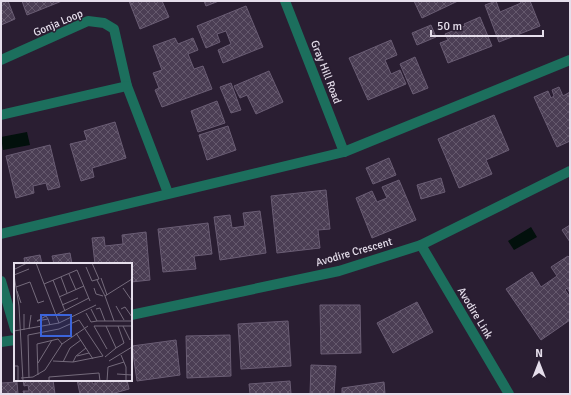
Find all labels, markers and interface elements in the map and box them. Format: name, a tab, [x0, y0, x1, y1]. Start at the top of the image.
street label: Gonja Loop	[31, 7, 85, 39]
scale bar	[431, 12, 543, 38]
text: 50 m	[437, 19, 462, 34]
street label: Gray Hill Road	[308, 39, 344, 106]
street label: Avodire Crescent	[314, 235, 394, 269]
inset map	[14, 263, 132, 381]
street label: Avodire Link	[455, 285, 496, 341]
north arrow	[519, 343, 559, 383]
text: N	[535, 347, 543, 360]

